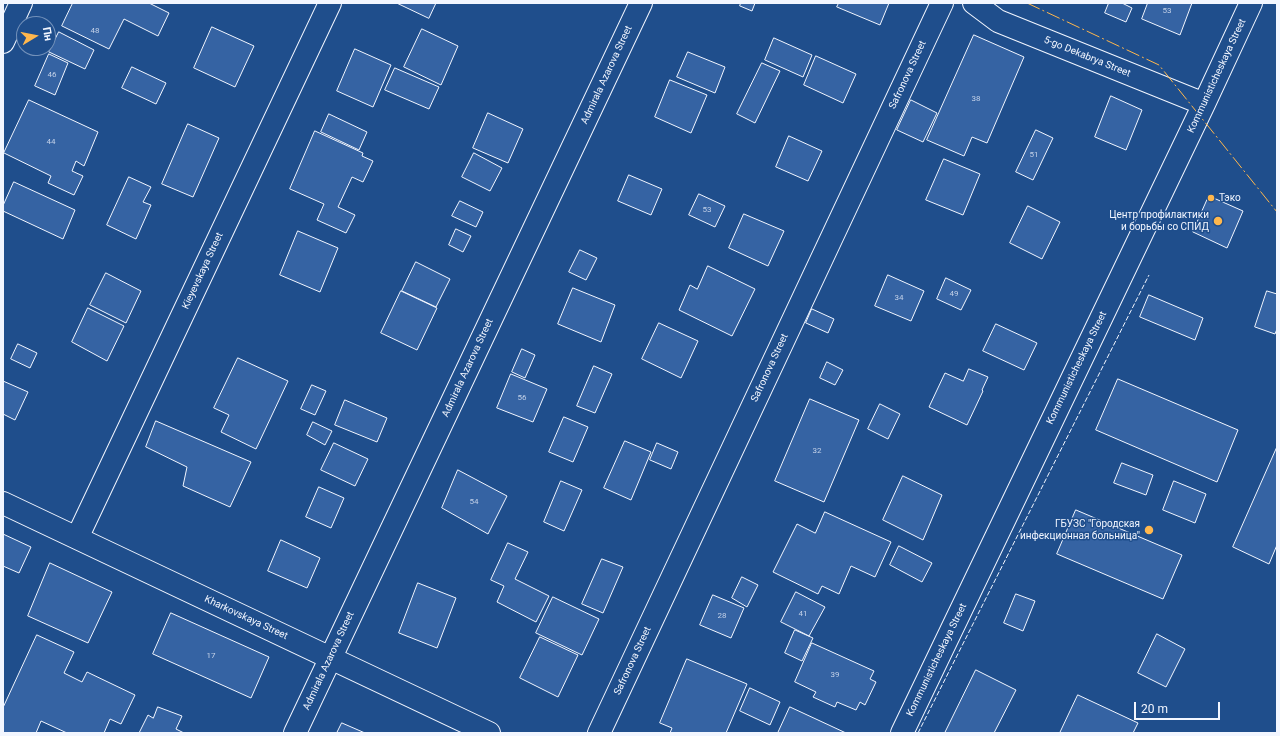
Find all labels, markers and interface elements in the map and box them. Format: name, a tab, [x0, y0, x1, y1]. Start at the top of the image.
house number: 53	[1163, 6, 1171, 16]
north arrow	[16, 16, 56, 56]
street label: Kommunisticheskaya Street	[1185, 17, 1249, 135]
street label: Admirala Azarova Street	[579, 24, 635, 126]
text: Пн	[40, 26, 55, 42]
house number: 48	[91, 26, 99, 36]
street label: 5-go Dekabrya Street	[1042, 34, 1132, 80]
street label: Safronova Street	[887, 39, 929, 111]
house number: 46	[48, 70, 56, 80]
house number: 38	[972, 94, 980, 104]
house number: 44	[47, 137, 55, 147]
house number: 51	[1030, 150, 1038, 160]
place label: Тэко	[1219, 192, 1241, 204]
marker: Тэко	[1206, 193, 1216, 203]
house number: 53	[703, 205, 711, 215]
place label: Центр профилактики и борьбы со СПИД	[1109, 209, 1209, 232]
marker: Центр профилактики и борьбы со СПИД	[1212, 215, 1224, 227]
street label: Kieyevskaya Street	[180, 231, 226, 311]
house number: 49	[950, 289, 958, 299]
house number: 34	[895, 293, 903, 303]
street label: Kommunisticheskaya Street	[1044, 310, 1110, 426]
street label: Admirala Azarova Street	[440, 317, 496, 419]
street label: Safronova Street	[749, 332, 791, 404]
house number: 56	[518, 393, 526, 403]
house number: 32	[813, 446, 821, 456]
house number: 54	[470, 497, 478, 507]
place label: ГБУЗС "Городская инфекционная больница"	[1020, 518, 1140, 542]
marker: ГБУЗС "Городская инфекционная больница"	[1143, 524, 1155, 536]
street label: Kharkovskaya Street	[202, 593, 290, 643]
street label: Kommunisticheskaya Street	[904, 602, 970, 718]
house number: 41	[799, 609, 807, 619]
street label: Admirala Azarova Street	[301, 610, 357, 712]
house number: 28	[718, 611, 726, 621]
street label: Safronova Street	[612, 625, 654, 697]
house number: 17	[207, 651, 215, 661]
house number: 39	[831, 670, 839, 680]
scale bar	[1136, 694, 1222, 720]
text: 20 m	[1141, 702, 1168, 716]

